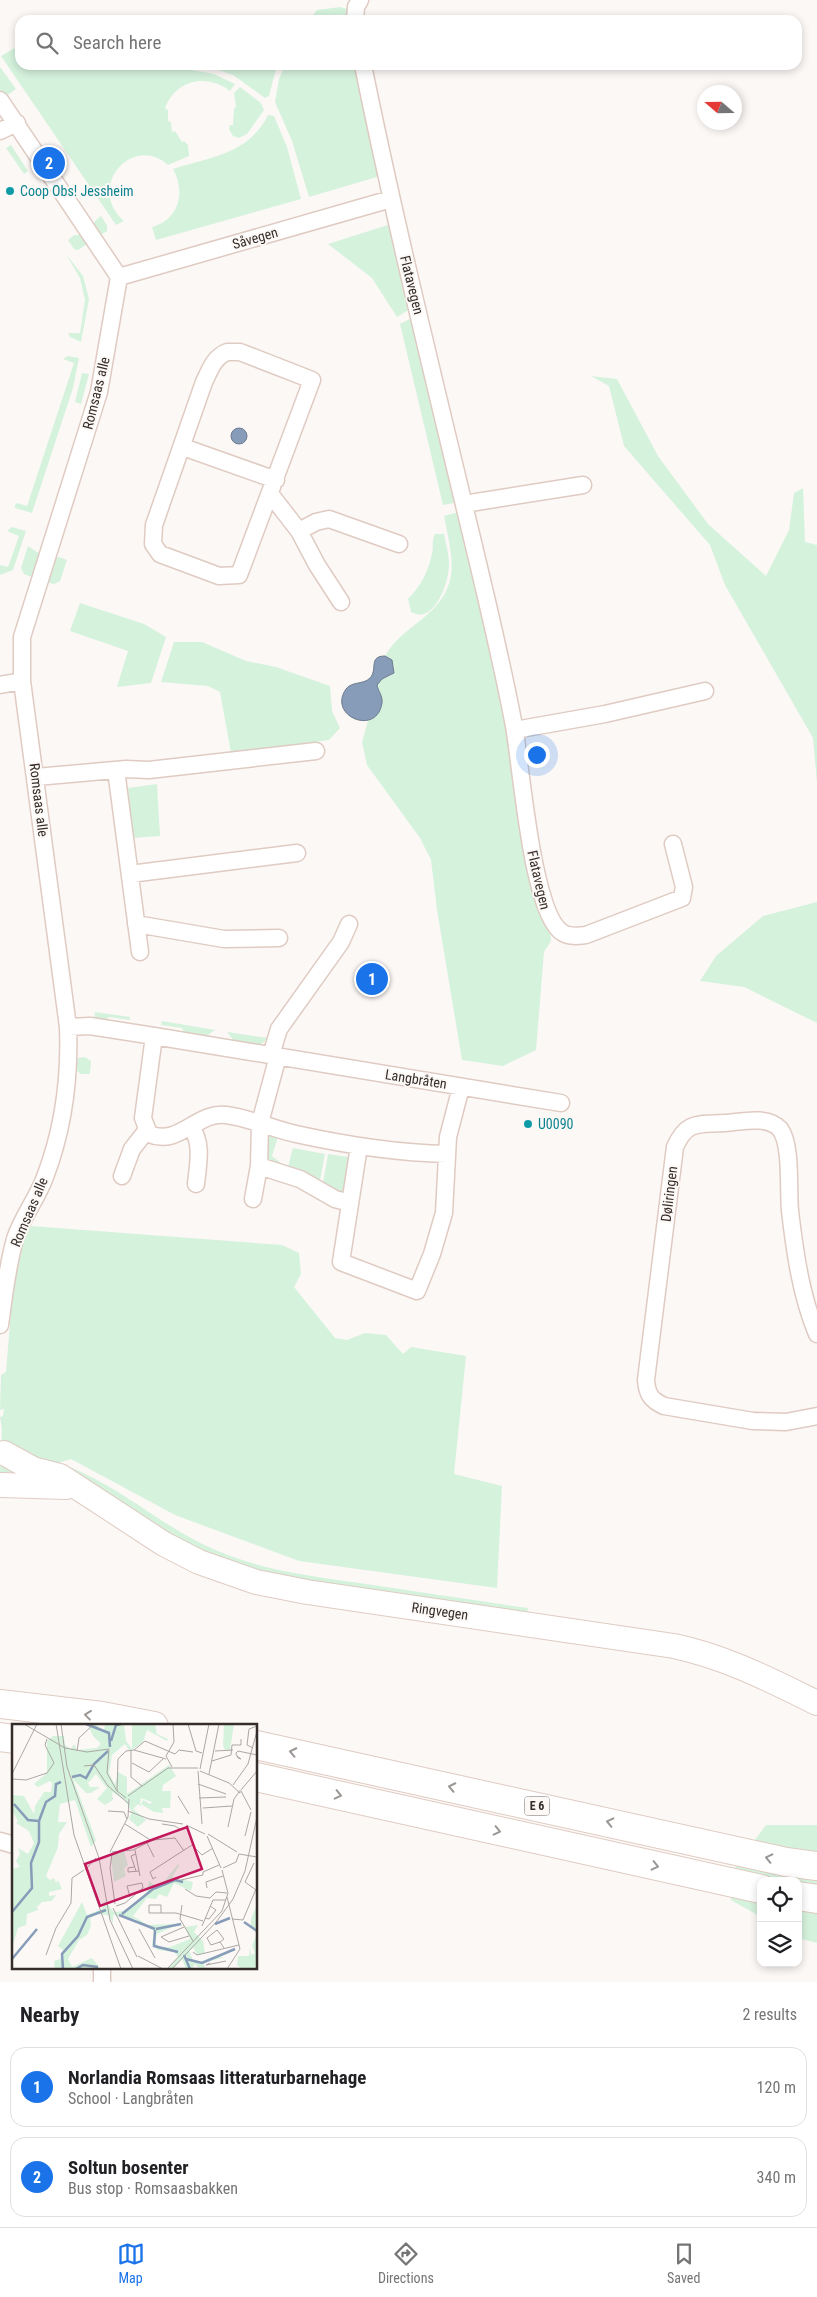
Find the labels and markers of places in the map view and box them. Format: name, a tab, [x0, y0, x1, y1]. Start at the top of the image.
pin: 2	[33, 144, 65, 182]
place label: Coop Obs! Jessheim	[20, 183, 134, 199]
marker: Coop Obs! Jessheim	[4, 185, 16, 197]
pin: 1	[356, 960, 388, 998]
place label: U0090	[538, 1116, 574, 1132]
marker: U0090	[522, 1118, 534, 1130]

